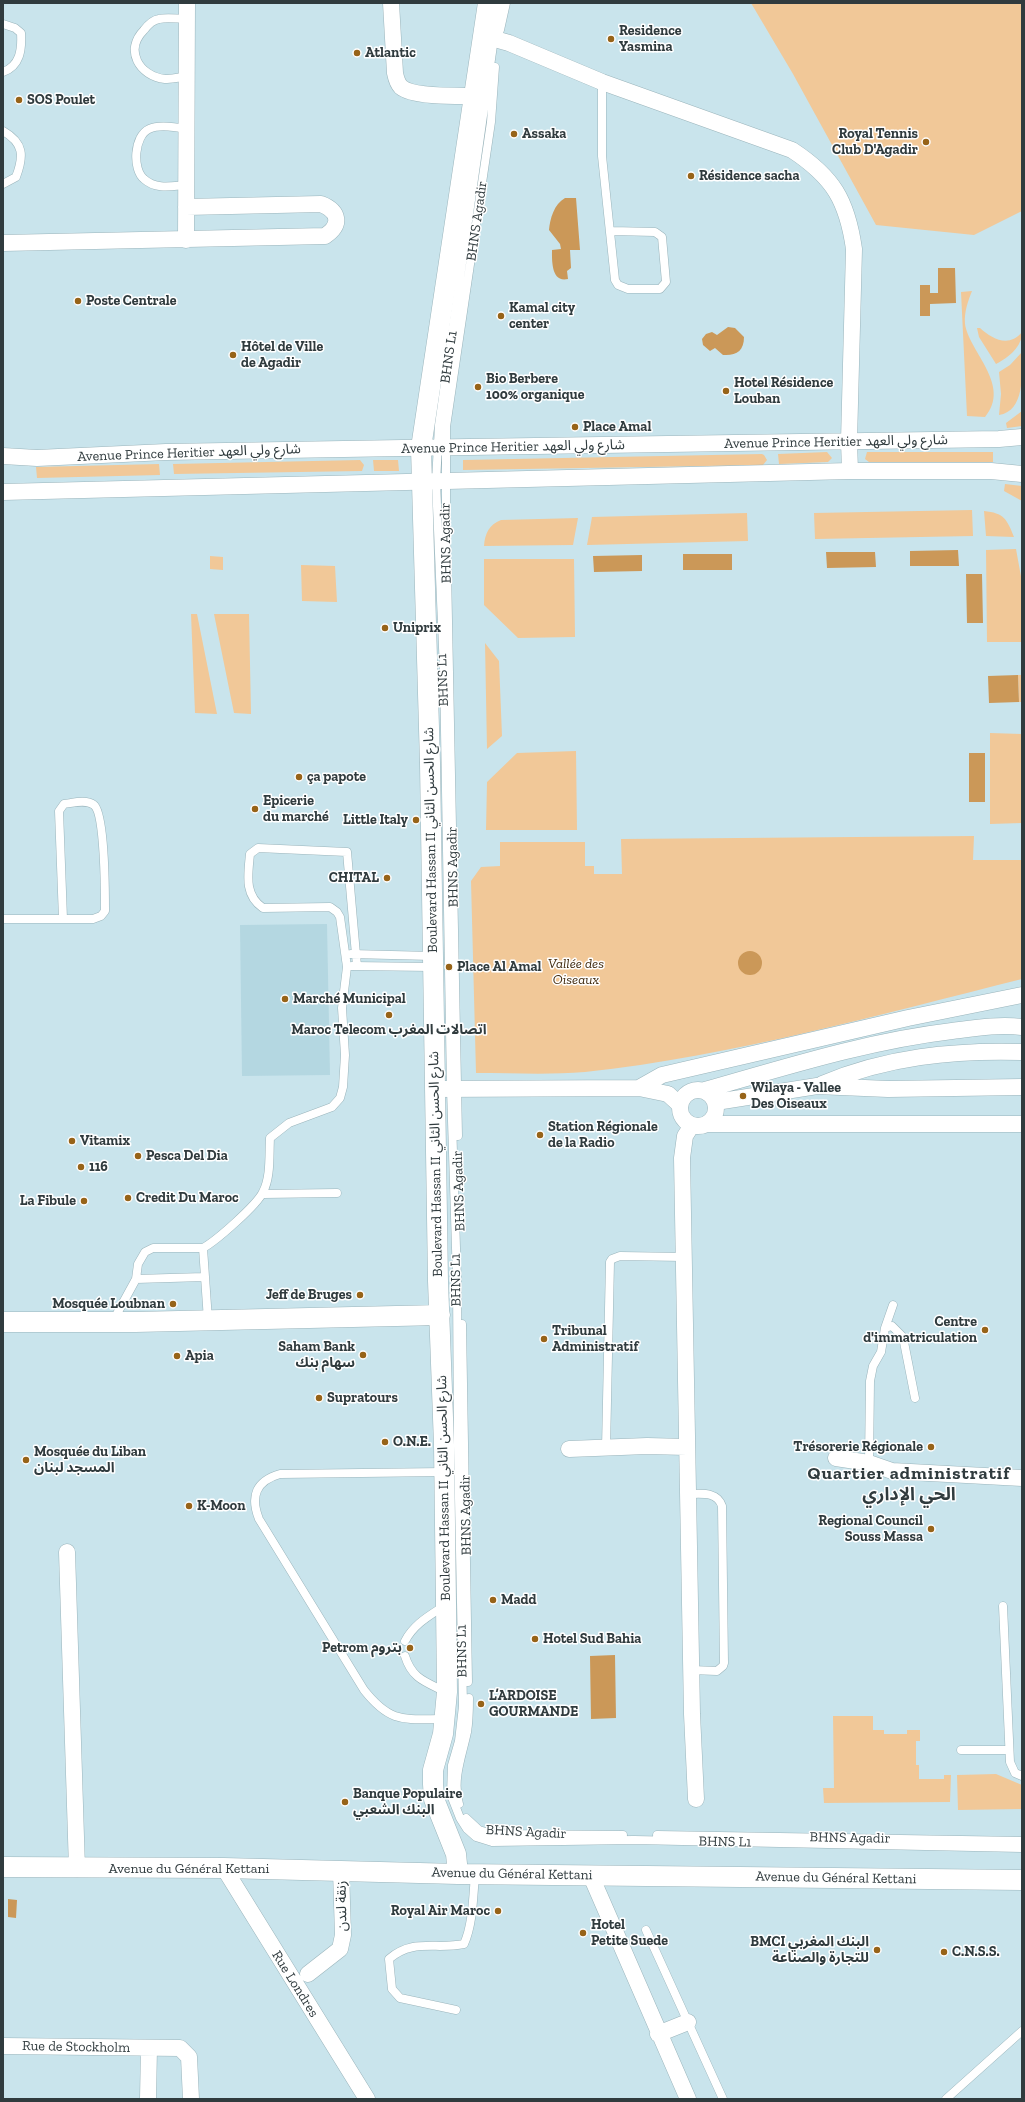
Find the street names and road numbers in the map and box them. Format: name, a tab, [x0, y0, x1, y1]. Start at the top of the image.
street label: BHNS Agadir	[463, 180, 491, 262]
street label: BHNS L1	[437, 330, 461, 384]
street label: Avenue Prince Heritier شارع ولي العهد	[724, 432, 948, 452]
street label: Avenue Prince Heritier شارع ولي العهد	[401, 437, 625, 457]
street label: Avenue Prince Heritier شارع ولي العهد	[77, 441, 301, 465]
street label: BHNS Agadir	[437, 502, 455, 584]
street label: BHNS L1	[434, 653, 452, 707]
street label: Boulevard Hassan II شارع الحسن الثاني	[421, 727, 441, 953]
street label: BHNS Agadir	[444, 826, 462, 908]
street label: Boulevard Hassan II شارع الحسن الثاني	[426, 1051, 446, 1277]
street label: BHNS Agadir	[449, 1150, 469, 1232]
street label: BHNS L1	[447, 1253, 465, 1307]
street label: Boulevard Hassan II شارع الحسن الثاني	[434, 1375, 454, 1601]
street label: BHNS Agadir	[457, 1474, 475, 1556]
street label: BHNS L1	[453, 1624, 471, 1678]
street label: BHNS Agadir	[485, 1821, 567, 1843]
street label: BHNS Agadir	[809, 1829, 891, 1847]
street label: BHNS L1	[698, 1833, 752, 1851]
street label: Avenue du Général Kettani	[108, 1861, 270, 1877]
street label: Avenue du Général Kettani	[431, 1864, 593, 1884]
street label: Avenue du Général Kettani	[755, 1868, 917, 1888]
street label: زنقة لندن	[333, 1880, 351, 1932]
street label: Rue Londres	[268, 1948, 322, 2020]
street label: Rue de Stockholm	[22, 2038, 130, 2056]

